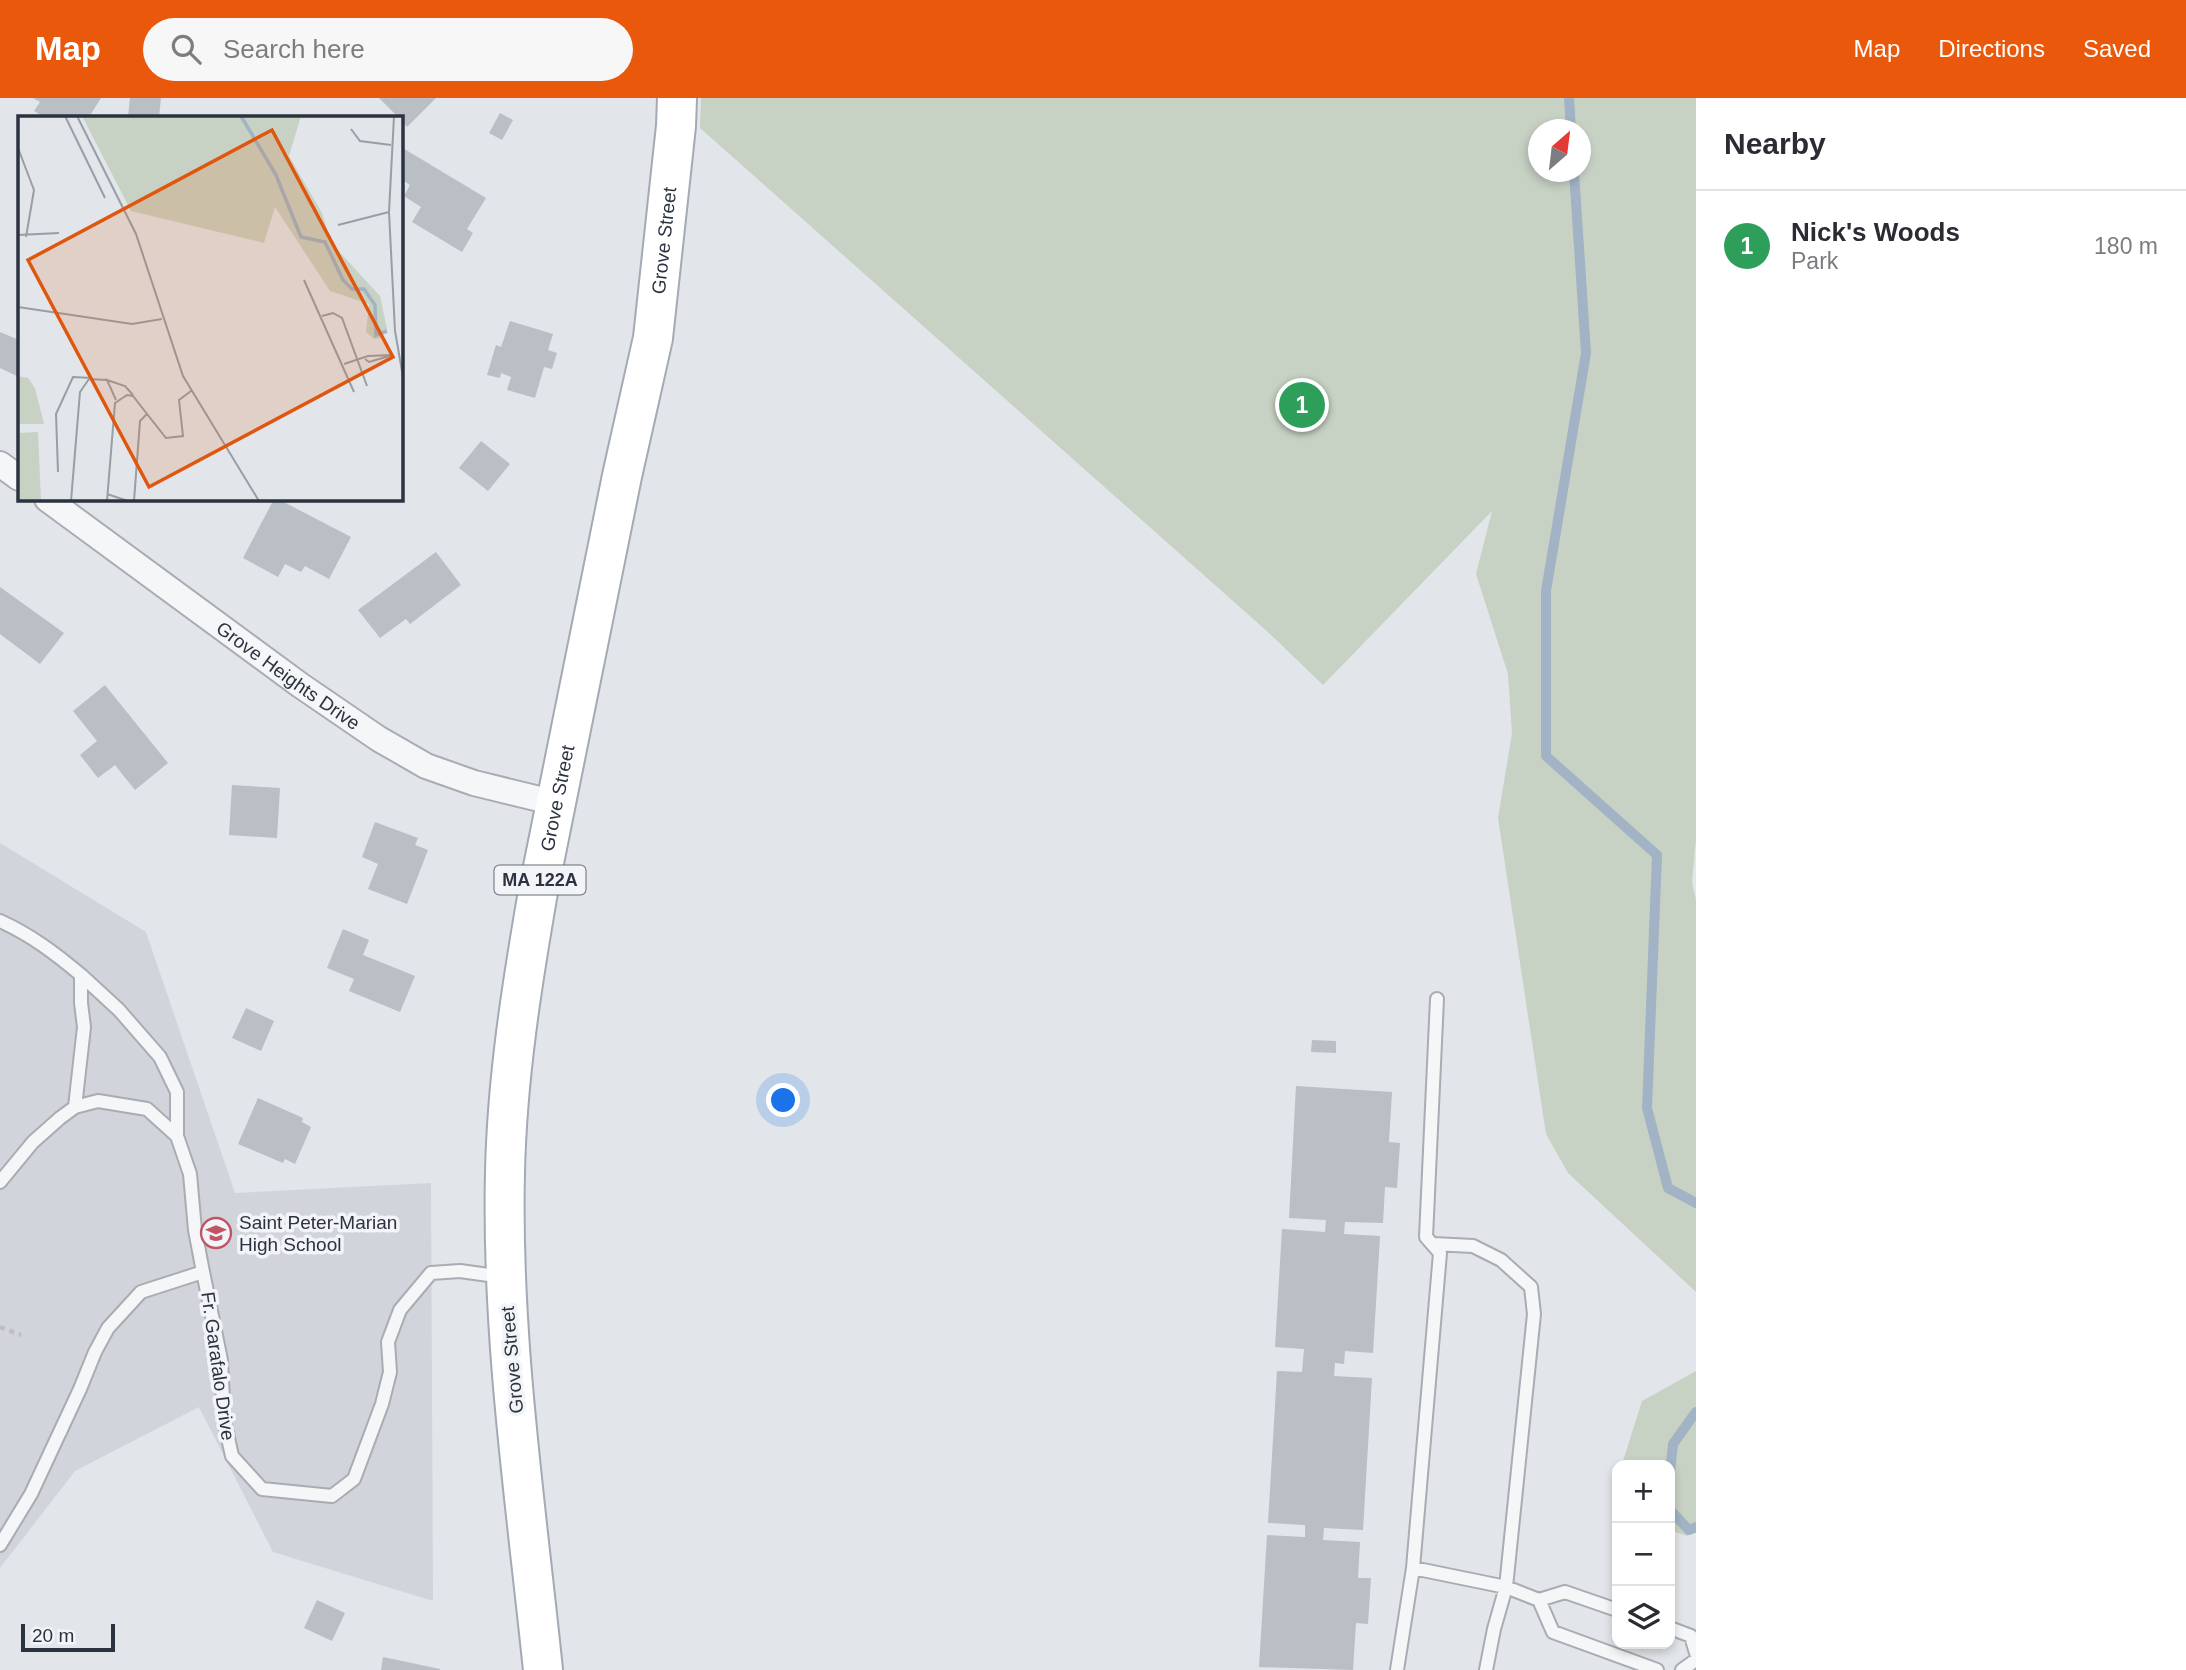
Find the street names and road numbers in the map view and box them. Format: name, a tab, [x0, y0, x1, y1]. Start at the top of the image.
street label: Grove Street	[647, 185, 680, 295]
street label: Grove Heights Drive	[213, 617, 364, 733]
street label: Grove Street	[536, 742, 578, 853]
road number: MA 122A	[494, 866, 586, 894]
street label: Fr. Garafalo Drive	[197, 1290, 239, 1442]
street label: Grove Street	[497, 1305, 527, 1415]

